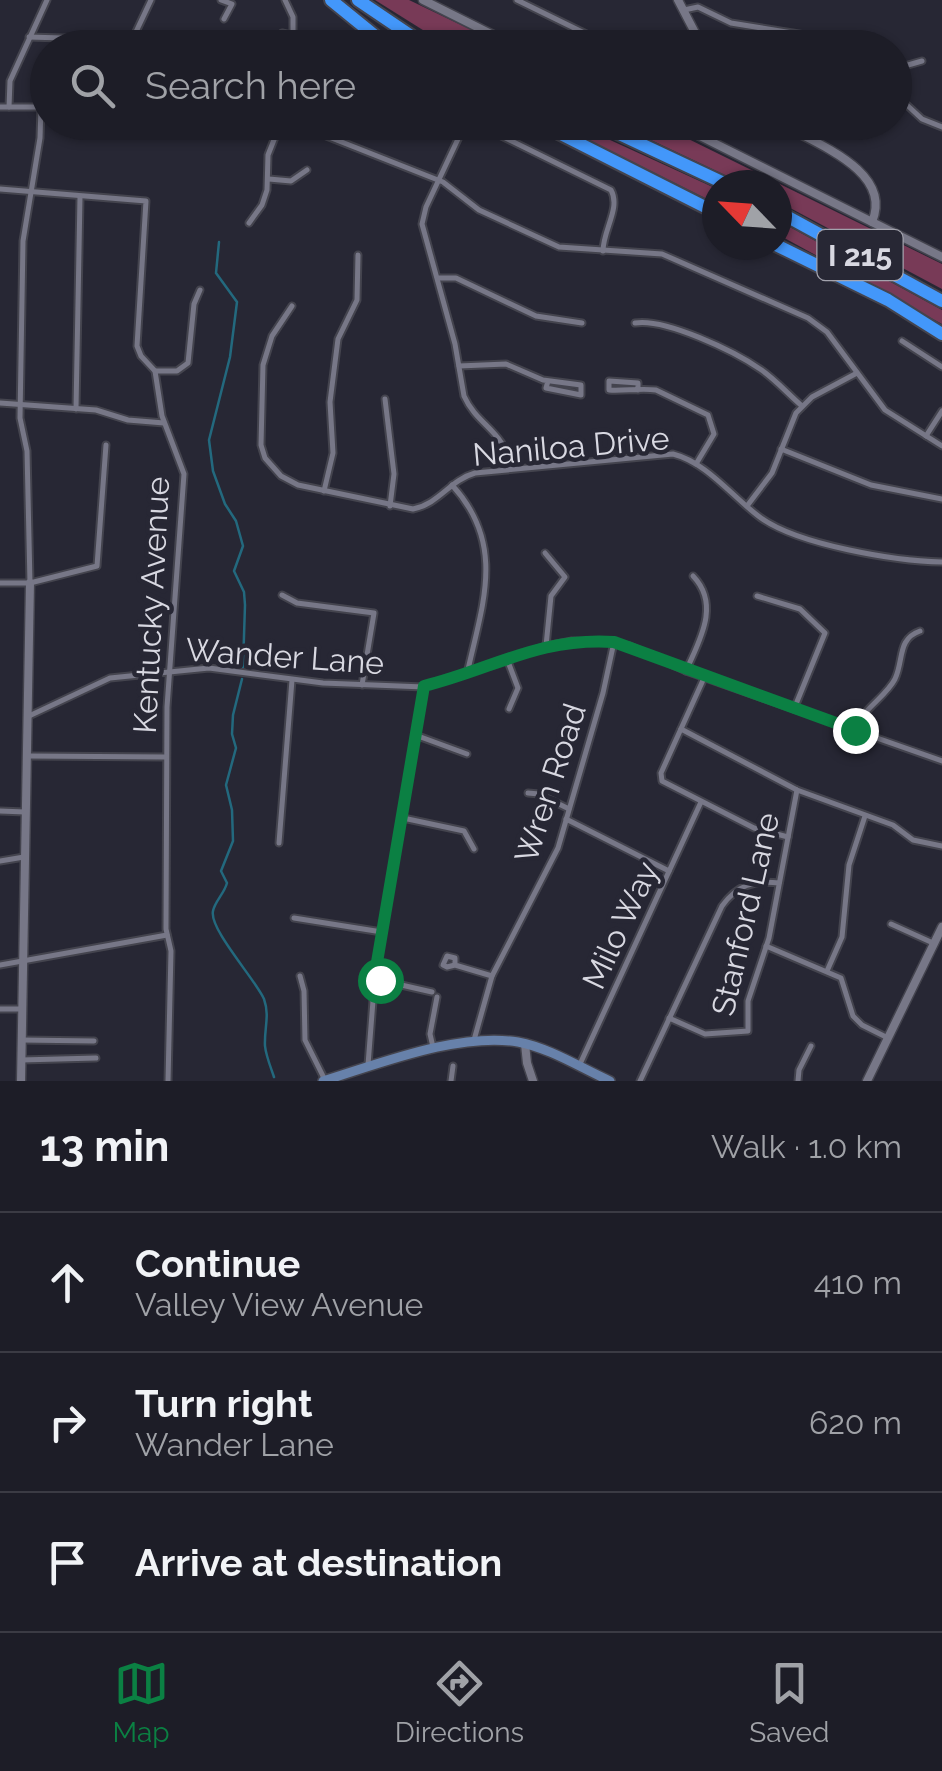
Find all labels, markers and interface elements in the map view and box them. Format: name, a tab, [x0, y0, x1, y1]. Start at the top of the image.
search box	[30, 30, 912, 140]
icon: search	[65, 58, 120, 113]
text: Search here	[145, 63, 356, 108]
north arrow	[702, 170, 792, 260]
road number: I 215	[818, 230, 902, 280]
street label: Naniloa Drive	[471, 419, 671, 473]
street label: Kentucky Avenue	[126, 476, 176, 734]
street label: Wander Lane	[185, 631, 385, 681]
street label: Wren Road	[507, 699, 593, 867]
route end	[833, 708, 879, 754]
street label: Stanford Lane	[704, 809, 786, 1019]
street label: Milo Way	[575, 856, 665, 994]
route start	[358, 958, 404, 1004]
text: 13 min	[40, 1122, 169, 1171]
text: Walk · 1.0 km	[711, 1128, 902, 1165]
text: Continue	[135, 1241, 300, 1286]
icon: ahead	[40, 1255, 95, 1310]
text: 410 m	[814, 1264, 902, 1301]
text: Valley View Avenue	[135, 1286, 423, 1323]
text: Turn right	[135, 1381, 312, 1426]
icon: right	[40, 1395, 95, 1450]
text: 620 m	[809, 1404, 902, 1441]
text: Wander Lane	[135, 1426, 334, 1463]
icon: arrive	[40, 1535, 95, 1590]
text: Arrive at destination	[135, 1540, 502, 1585]
tab: Map	[113, 1656, 170, 1749]
tab: Directions	[395, 1656, 524, 1749]
tab: Saved	[749, 1656, 829, 1749]

